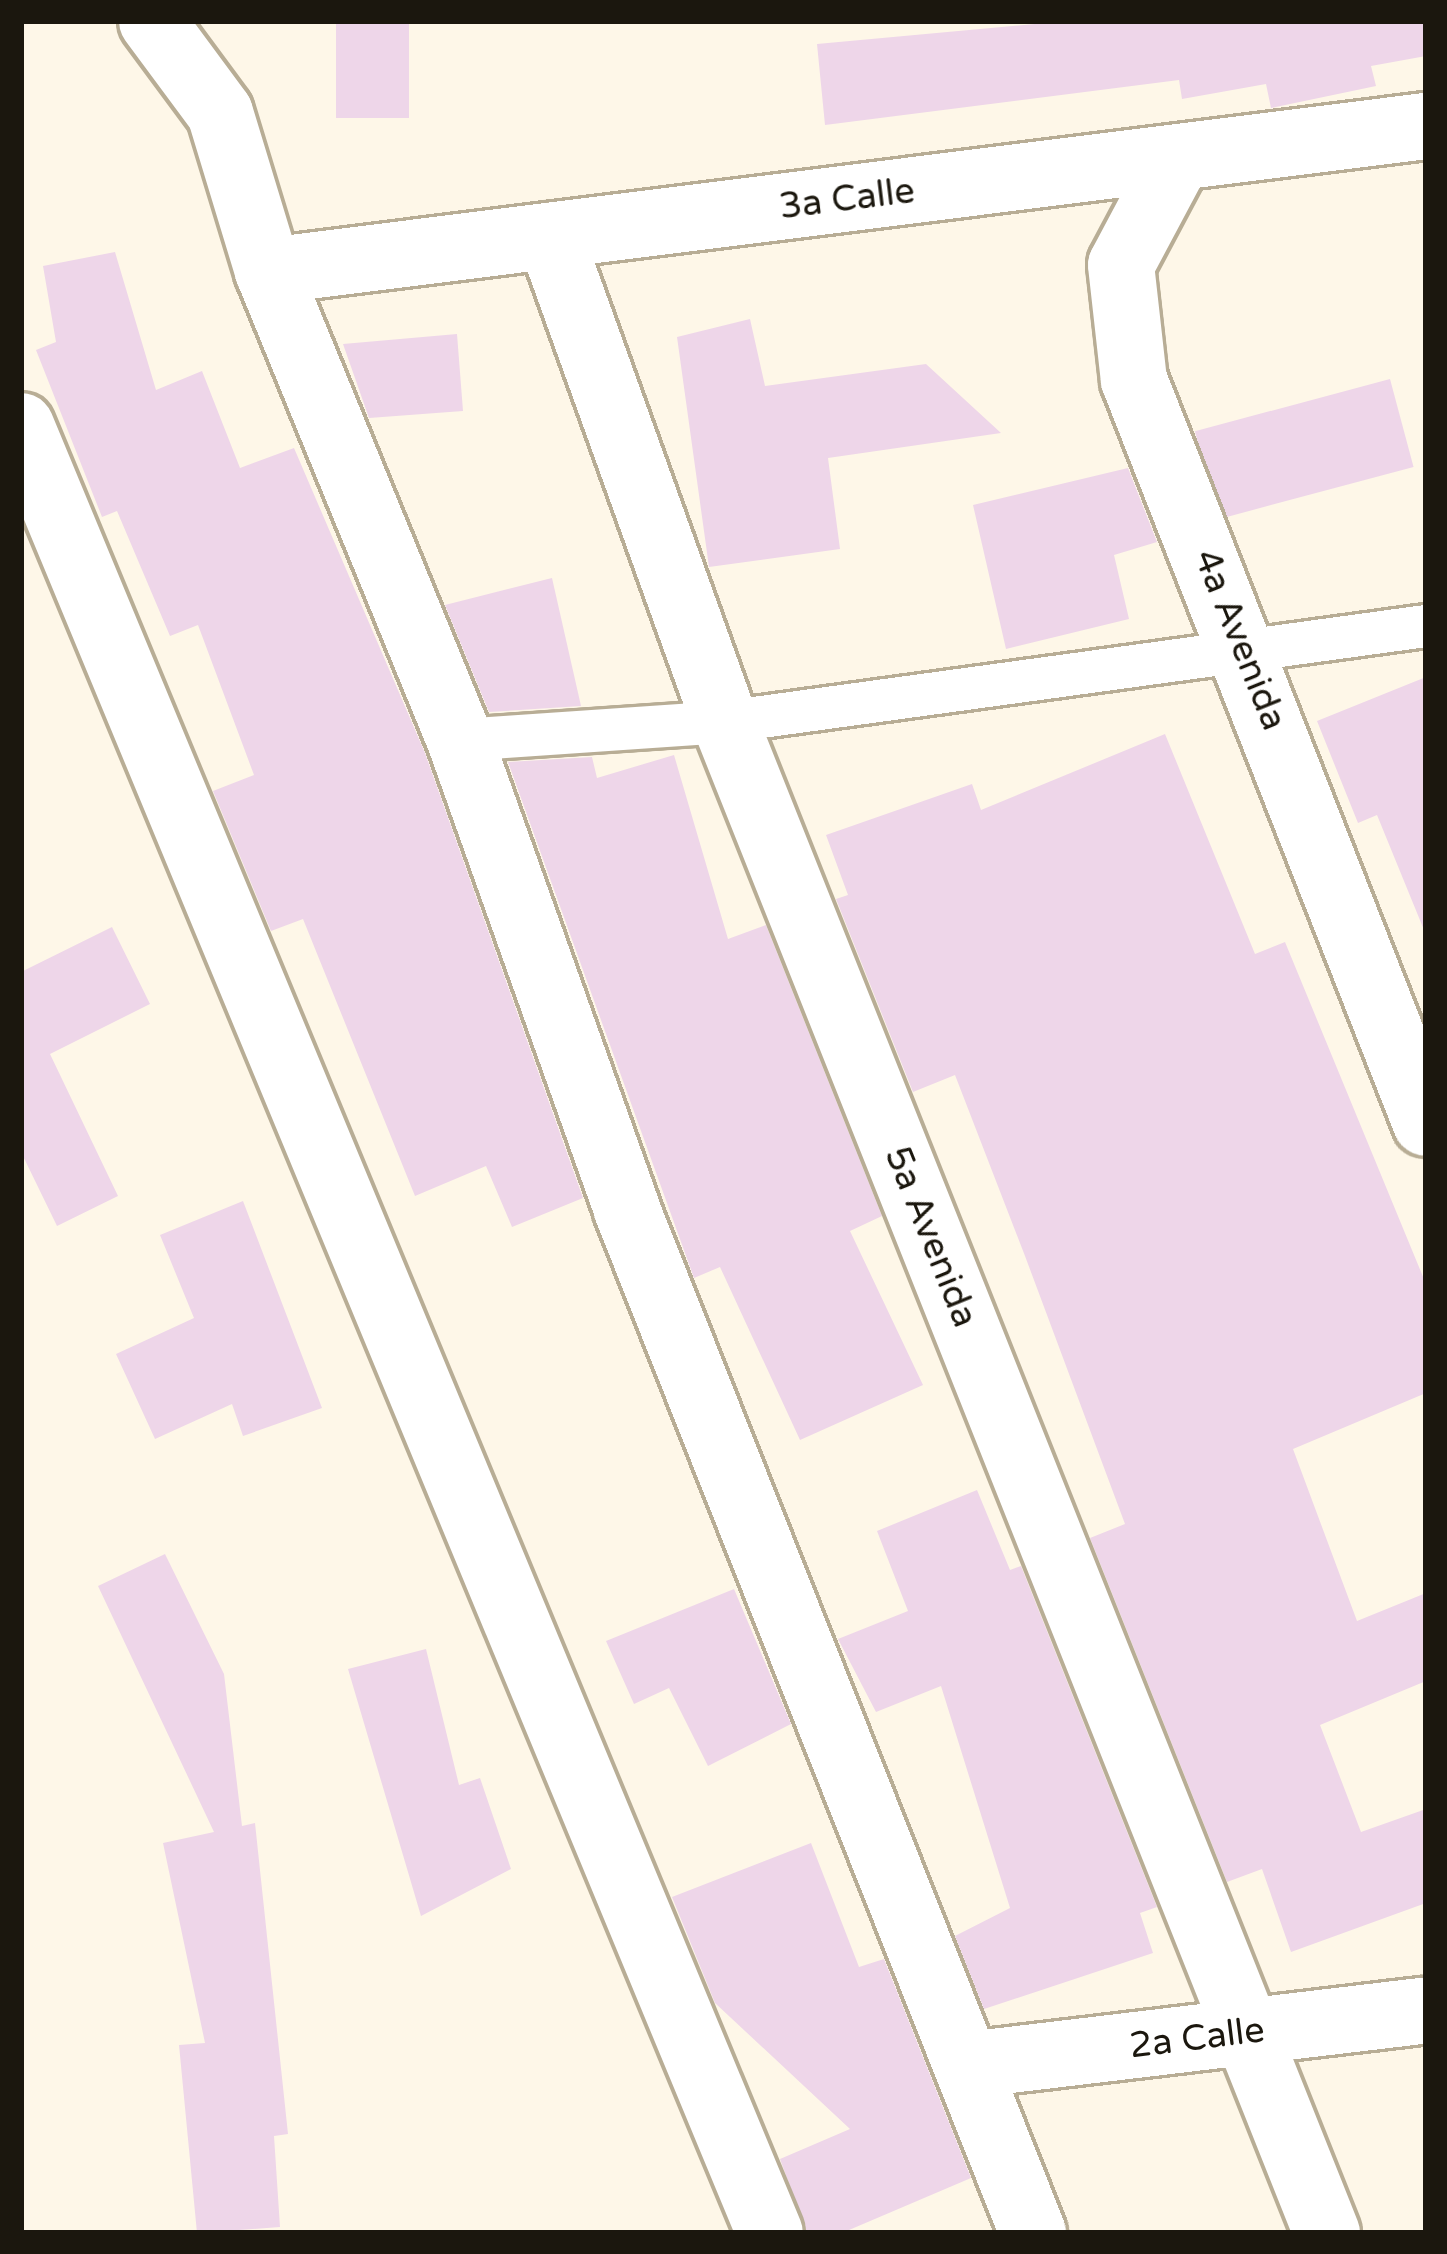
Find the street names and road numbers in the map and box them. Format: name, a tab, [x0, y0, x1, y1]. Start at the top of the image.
street label: 3a Calle	[777, 169, 917, 229]
street label: 4a Avenida	[1184, 543, 1296, 737]
street label: 5a Avenida	[875, 1140, 987, 1334]
street label: 2a Calle	[1127, 2008, 1267, 2068]

